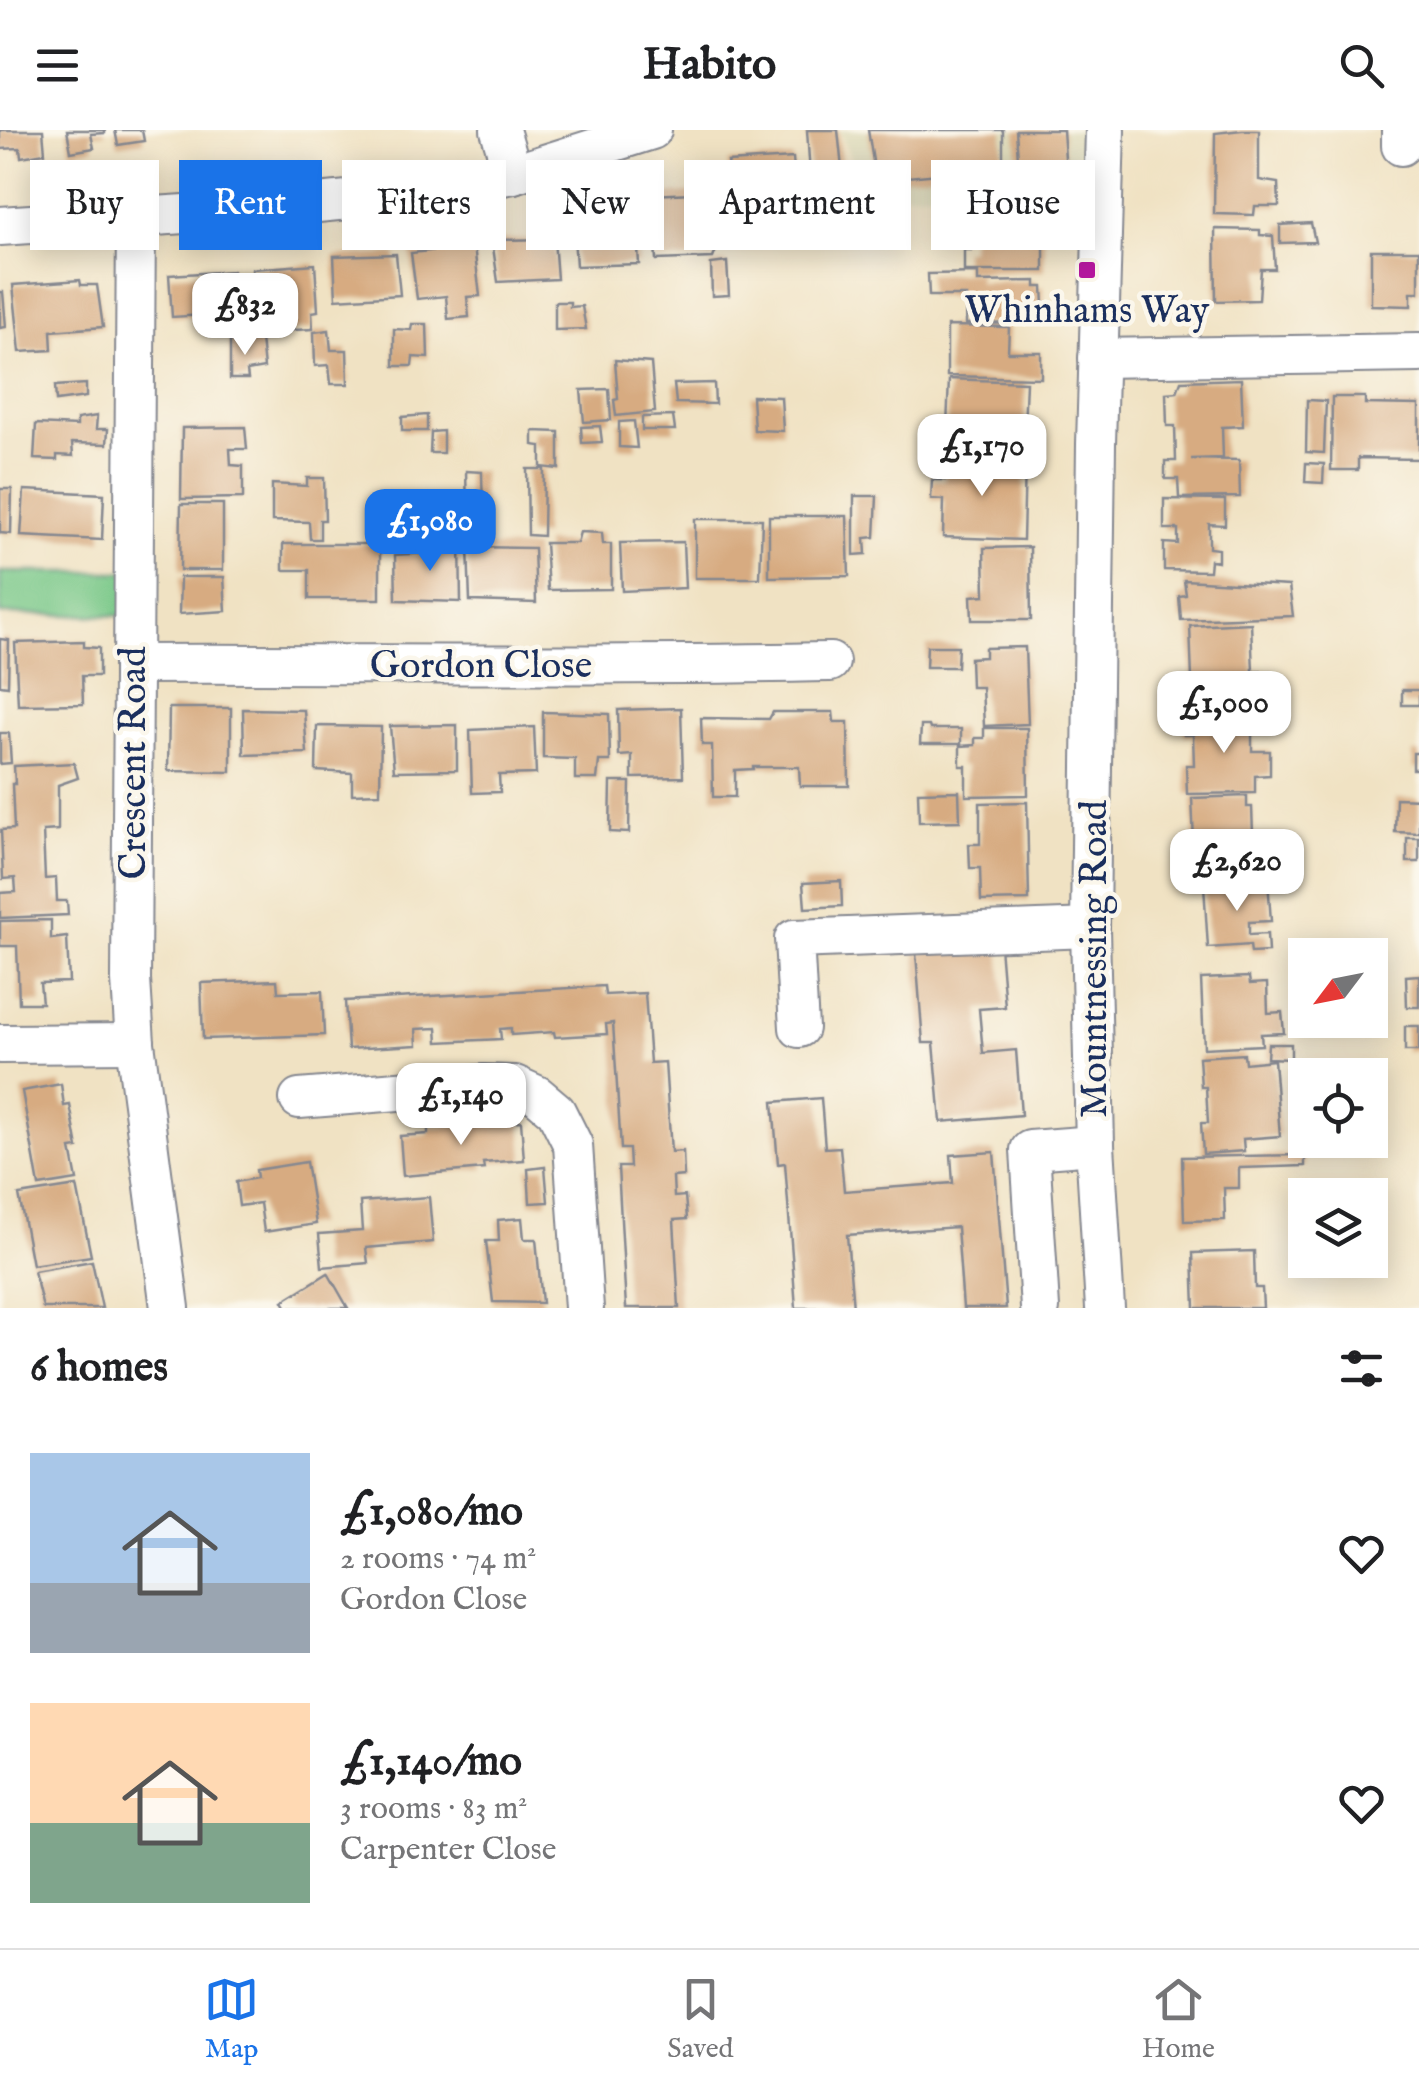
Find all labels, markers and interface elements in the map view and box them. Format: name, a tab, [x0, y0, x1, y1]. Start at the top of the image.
text: Habito	[643, 37, 776, 94]
icon: menu	[30, 38, 85, 93]
icon: search	[1334, 38, 1389, 93]
chip: Buy	[30, 160, 159, 250]
chip: Rent	[179, 160, 322, 250]
chip: Filters	[342, 160, 506, 250]
chip: New	[526, 160, 664, 250]
chip: Apartment	[684, 160, 911, 250]
chip: House	[931, 160, 1095, 250]
marker: Whinhams Way	[1076, 259, 1098, 281]
pin: £832	[186, 273, 304, 358]
text: £832	[214, 285, 276, 326]
place label: Whinhams Way	[965, 288, 1210, 336]
pin: £1,170	[901, 414, 1063, 499]
text: £1,170	[939, 426, 1025, 467]
pin: £1,080	[349, 489, 511, 574]
text: £1,080	[387, 501, 473, 542]
street label: Gordon Close	[370, 643, 592, 691]
street label: Crescent Road	[111, 646, 159, 879]
pin: £1,000	[1143, 671, 1305, 756]
text: £1,000	[1179, 683, 1269, 724]
street label: Mountnessing Road	[1072, 799, 1120, 1118]
pin: £2,620	[1156, 829, 1318, 914]
text: £2,620	[1192, 841, 1282, 882]
north arrow	[1288, 938, 1388, 1038]
map controls	[1288, 938, 1388, 1278]
button: locate	[1288, 1058, 1388, 1158]
pin: £1,140	[380, 1063, 542, 1148]
text: £1,140	[418, 1075, 504, 1116]
button: layers	[1288, 1178, 1388, 1278]
icon: filters	[1334, 1341, 1389, 1396]
text: 6 homes	[30, 1342, 168, 1395]
text: £1,080/mo	[340, 1486, 523, 1539]
icon: home	[110, 1493, 230, 1613]
icon: heart	[1334, 1526, 1389, 1581]
text: 2 rooms · 74 m²	[340, 1539, 536, 1580]
text: Gordon Close	[340, 1580, 527, 1621]
text: £1,140/mo	[340, 1736, 522, 1789]
icon: home	[110, 1743, 230, 1863]
icon: heart	[1334, 1776, 1389, 1831]
text: 3 rooms · 83 m²	[340, 1789, 527, 1830]
text: Carpenter Close	[340, 1830, 556, 1871]
tab: Map	[204, 1972, 259, 2067]
tab: Saved	[667, 1972, 734, 2067]
tab: Home	[1142, 1972, 1215, 2067]

